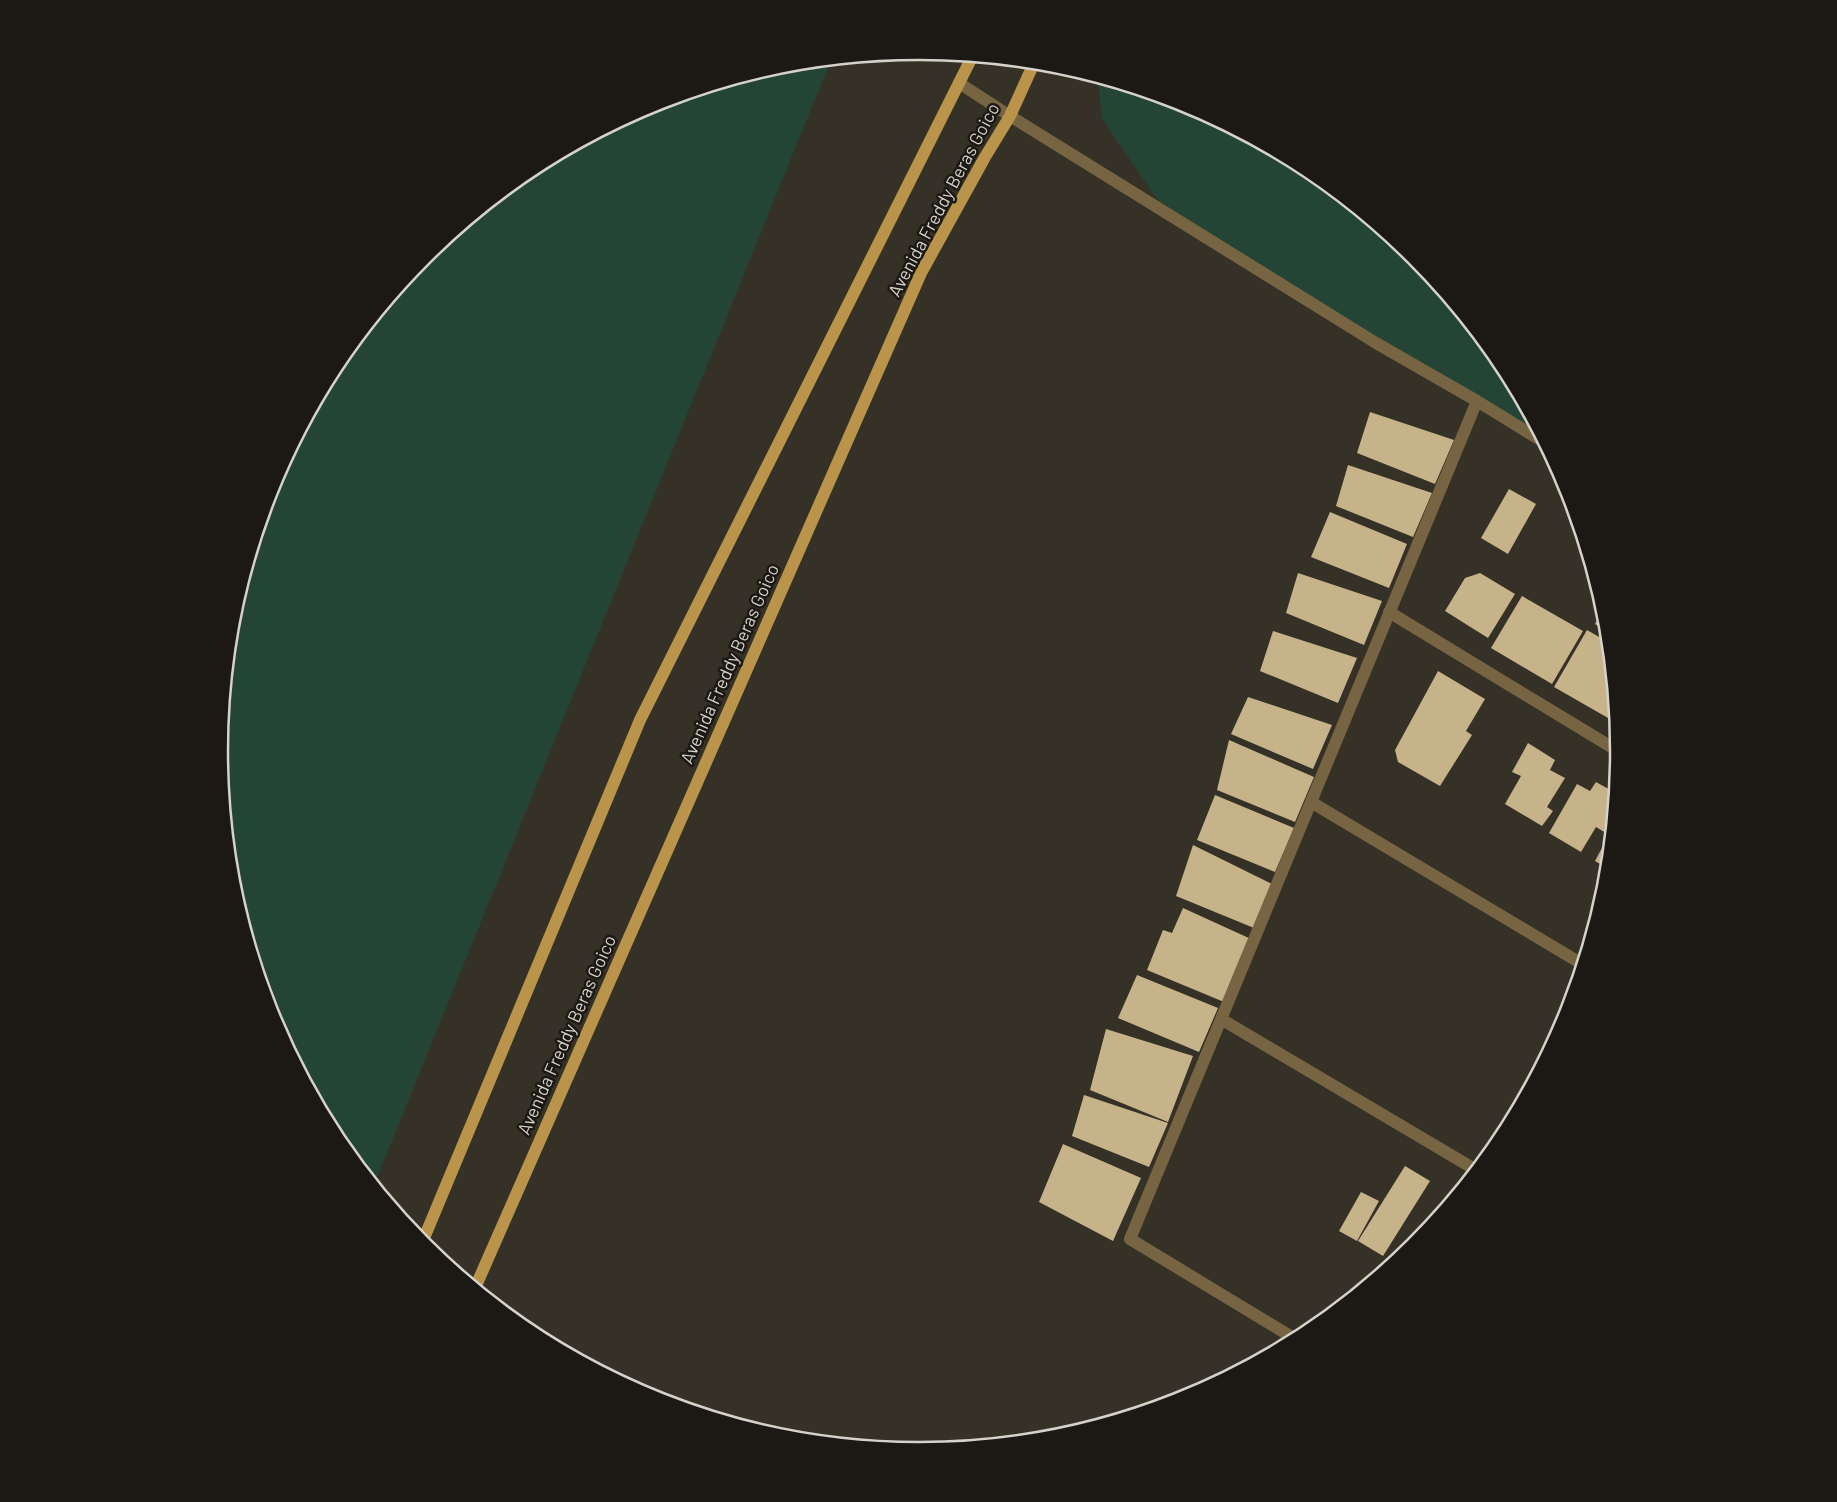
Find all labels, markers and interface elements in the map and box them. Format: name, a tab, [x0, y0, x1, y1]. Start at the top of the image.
street label: Avenida Freddy Beras Goico	[883, 99, 1004, 300]
street label: Avenida Freddy Beras Goico	[675, 560, 783, 767]
street label: Avenida Freddy Beras Goico	[512, 931, 620, 1138]

